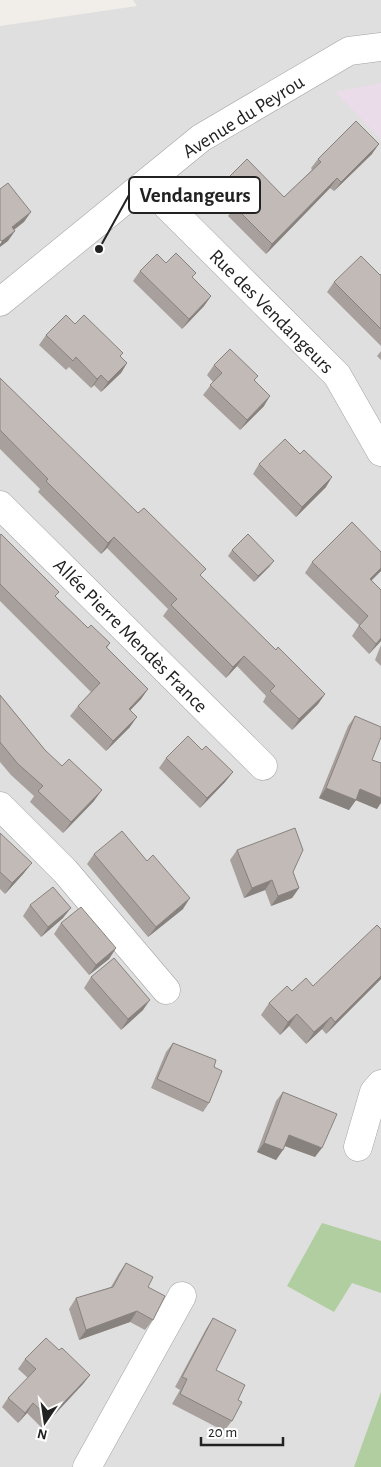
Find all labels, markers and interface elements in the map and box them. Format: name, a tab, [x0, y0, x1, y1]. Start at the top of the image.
street label: Avenue du Peyrou	[179, 71, 308, 162]
callout: Vendangeurs	[129, 177, 260, 213]
text: Vendangeurs	[139, 185, 251, 206]
street label: Rue des Vendangeurs	[205, 246, 337, 378]
street label: Allée Pierre Mendès France	[49, 555, 211, 717]
north arrow	[20, 1397, 70, 1447]
scale bar	[201, 1414, 284, 1446]
text: 20 m	[208, 1425, 237, 1440]
text: N	[36, 1426, 49, 1442]

